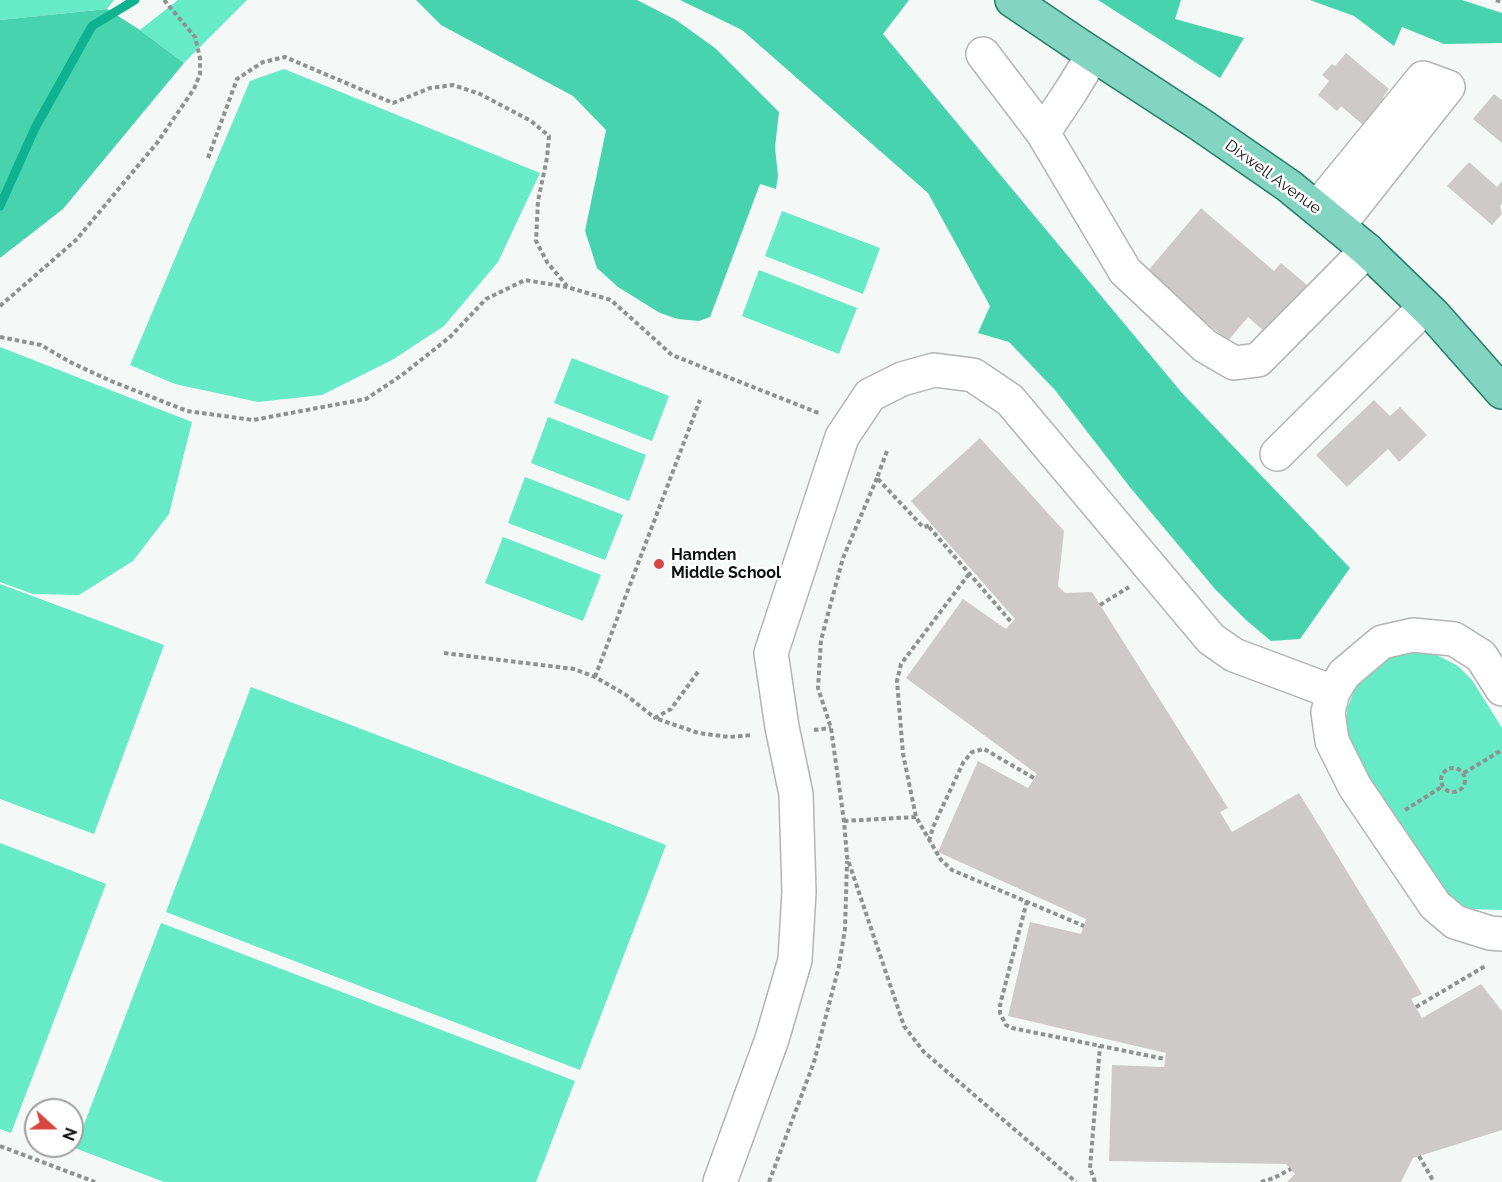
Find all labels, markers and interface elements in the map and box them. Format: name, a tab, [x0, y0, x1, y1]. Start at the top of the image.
street label: Dixwell Avenue	[1221, 136, 1325, 218]
place label: Hamden Middle School	[671, 545, 781, 583]
marker: Hamden Middle School	[652, 557, 666, 571]
north arrow	[24, 1098, 84, 1158]
text: N	[58, 1125, 80, 1143]

